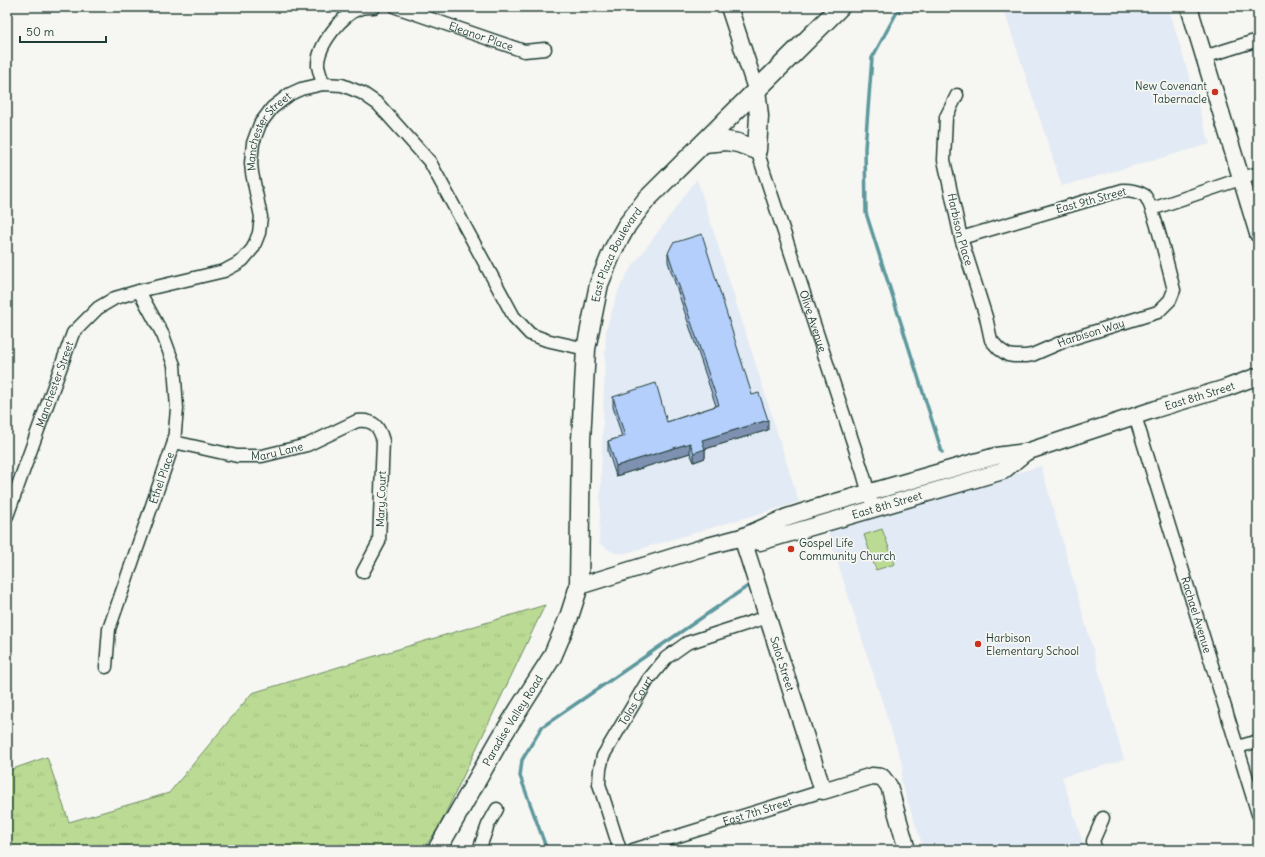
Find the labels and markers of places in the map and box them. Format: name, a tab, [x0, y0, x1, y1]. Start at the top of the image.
place label: New Covenant Tabernacle	[1135, 79, 1207, 106]
marker: New Covenant Tabernacle	[1210, 87, 1220, 97]
place label: Gospel Life Community Church	[799, 536, 896, 563]
marker: Gospel Life Community Church	[786, 544, 796, 554]
place label: Harbison Elementary School	[986, 631, 1079, 658]
marker: Harbison Elementary School	[973, 639, 983, 649]

